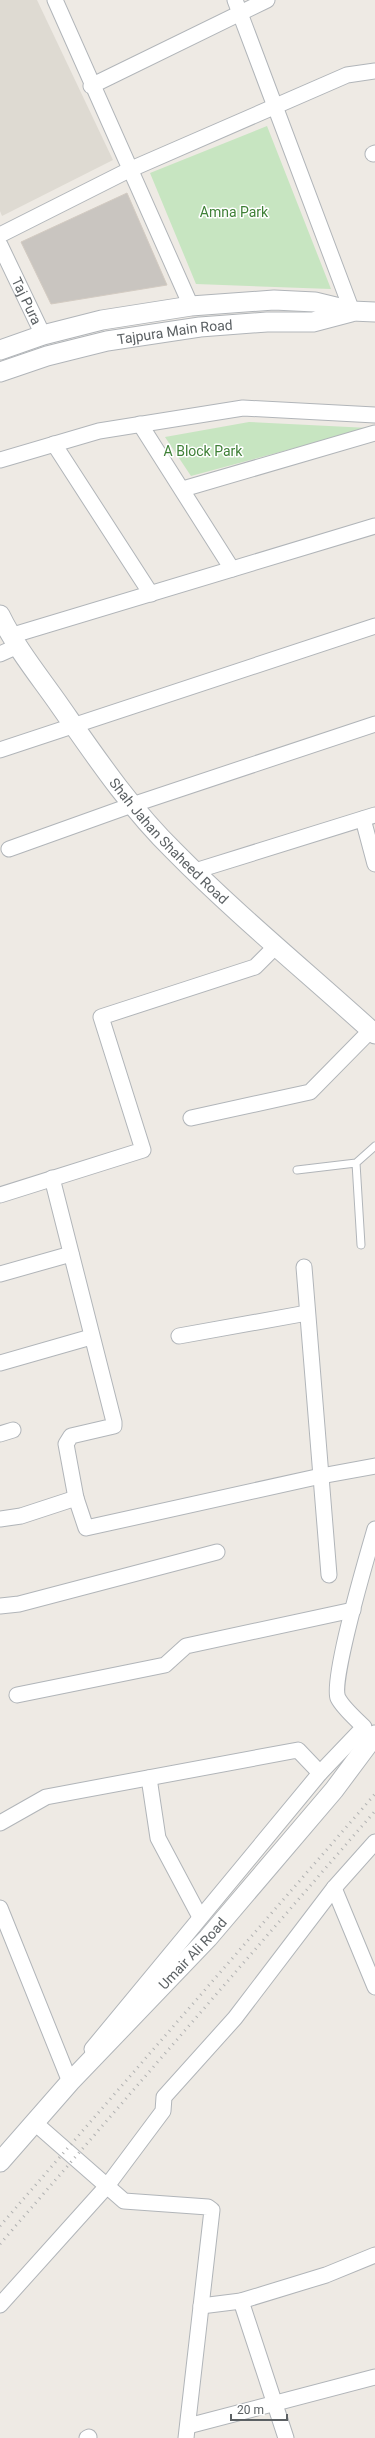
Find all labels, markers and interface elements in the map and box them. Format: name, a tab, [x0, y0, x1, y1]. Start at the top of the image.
park label: Amna Park	[200, 204, 269, 220]
street label: Taj Pura	[9, 275, 45, 327]
street label: Tajpura Main Road	[116, 317, 233, 347]
park label: A Block Park	[164, 443, 243, 459]
street label: Shah Jahan Shaheed Road	[106, 775, 232, 907]
street label: Umair Ali Road	[155, 1914, 230, 1993]
scale bar	[231, 2396, 287, 2422]
text: 20 m	[237, 2403, 264, 2417]

